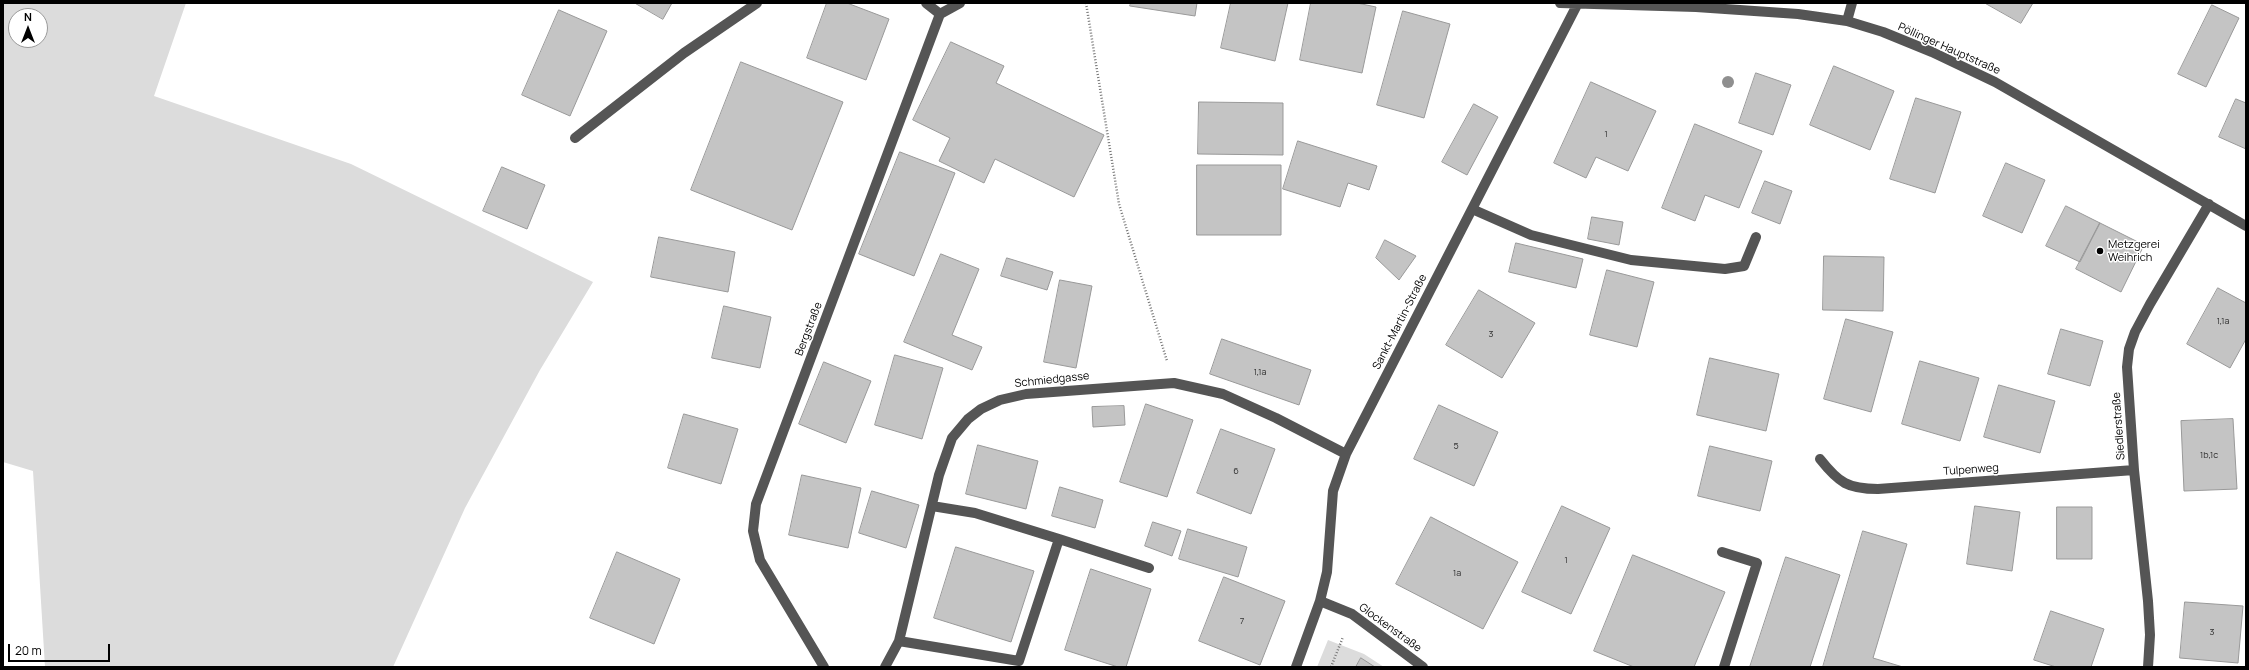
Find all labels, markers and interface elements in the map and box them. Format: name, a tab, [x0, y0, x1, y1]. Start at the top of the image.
north arrow	[8, 8, 48, 48]
text: N	[24, 9, 32, 24]
street label: Pöllinger Hauptstraße	[1896, 20, 2002, 78]
house number: 1	[1604, 129, 1608, 139]
place label: Metzgerei Weihrich	[2108, 238, 2160, 264]
marker: Metzgerei Weihrich	[2095, 246, 2105, 256]
street label: Sankt-Martin-Straße	[1370, 272, 1430, 372]
street label: Bergstraße	[793, 300, 825, 358]
house number: 1,1a	[2217, 316, 2229, 326]
house number: 3	[1489, 329, 1493, 339]
house number: 1,1a	[1254, 367, 1266, 377]
street label: Schmiedgasse	[1014, 370, 1090, 390]
street label: Siedlerstraße	[2110, 392, 2128, 460]
house number: 5	[1453, 441, 1459, 451]
house number: 1b,1c	[2200, 450, 2218, 460]
street label: Tulpenweg	[1943, 461, 1999, 479]
house number: 6	[1233, 466, 1239, 476]
house number: 1	[1564, 555, 1568, 565]
house number: 1a	[1453, 568, 1461, 578]
street label: Glockenstraße	[1356, 601, 1424, 655]
house number: 7	[1240, 616, 1244, 626]
house number: 3	[2210, 627, 2214, 637]
scale bar	[10, 636, 112, 662]
text: 20 m	[15, 642, 42, 659]

